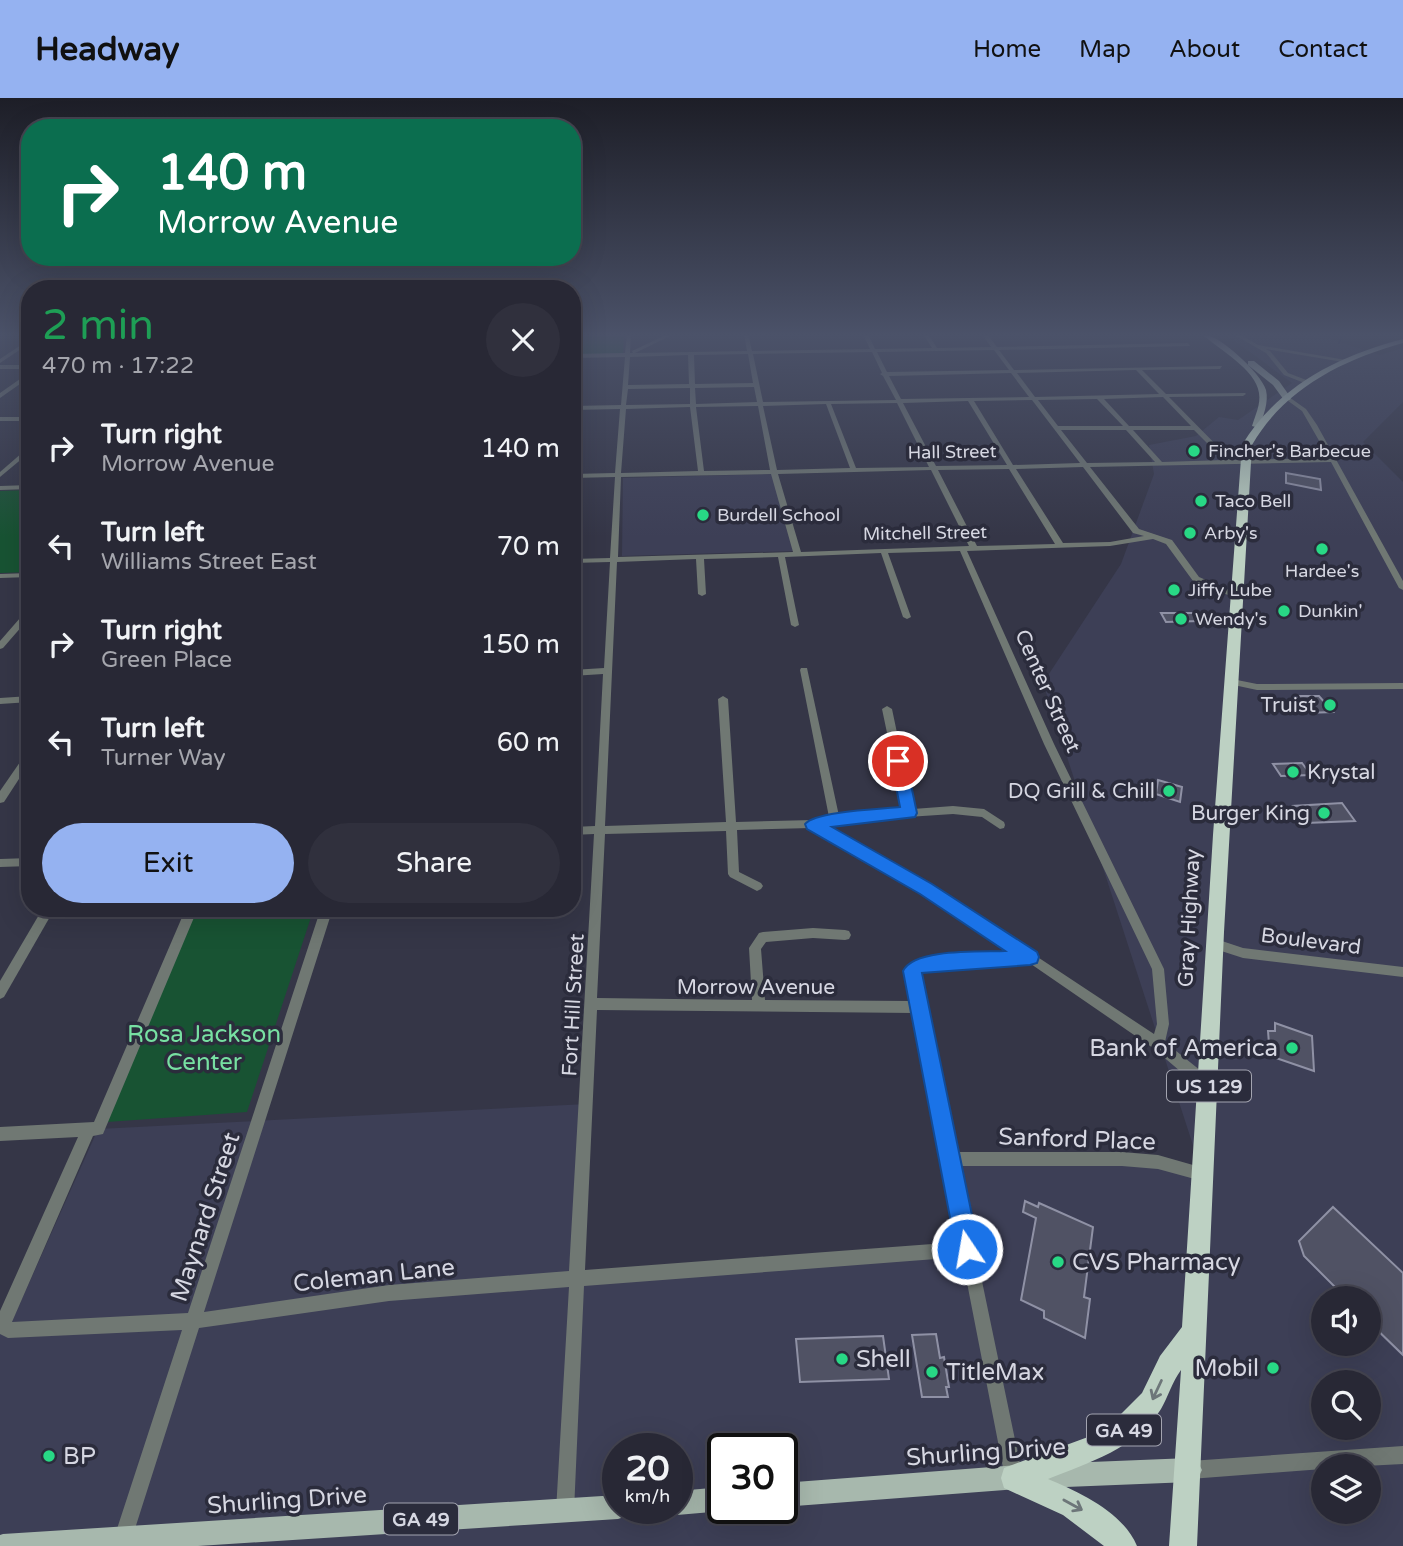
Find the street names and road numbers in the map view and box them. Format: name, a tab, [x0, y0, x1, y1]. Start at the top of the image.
street label: Hall Street	[907, 440, 997, 464]
street label: Mitchell Street	[863, 521, 987, 545]
street label: Center Street	[1009, 626, 1086, 757]
street label: Gray Highway	[1173, 848, 1206, 988]
street label: Boulevard	[1259, 923, 1362, 960]
street label: Fort Hill Street	[557, 933, 590, 1077]
street label: Morrow Avenue	[677, 975, 835, 1000]
road number: US 129	[1167, 1070, 1251, 1102]
street label: Sanford Place	[998, 1122, 1156, 1157]
street label: Maynard Street	[164, 1129, 247, 1305]
street label: Coleman Lane	[292, 1253, 456, 1298]
road number: GA 49	[1087, 1414, 1161, 1446]
street label: Shurling Drive	[905, 1432, 1067, 1473]
street label: Shurling Drive	[206, 1480, 368, 1521]
road number: GA 49	[384, 1504, 458, 1534]

